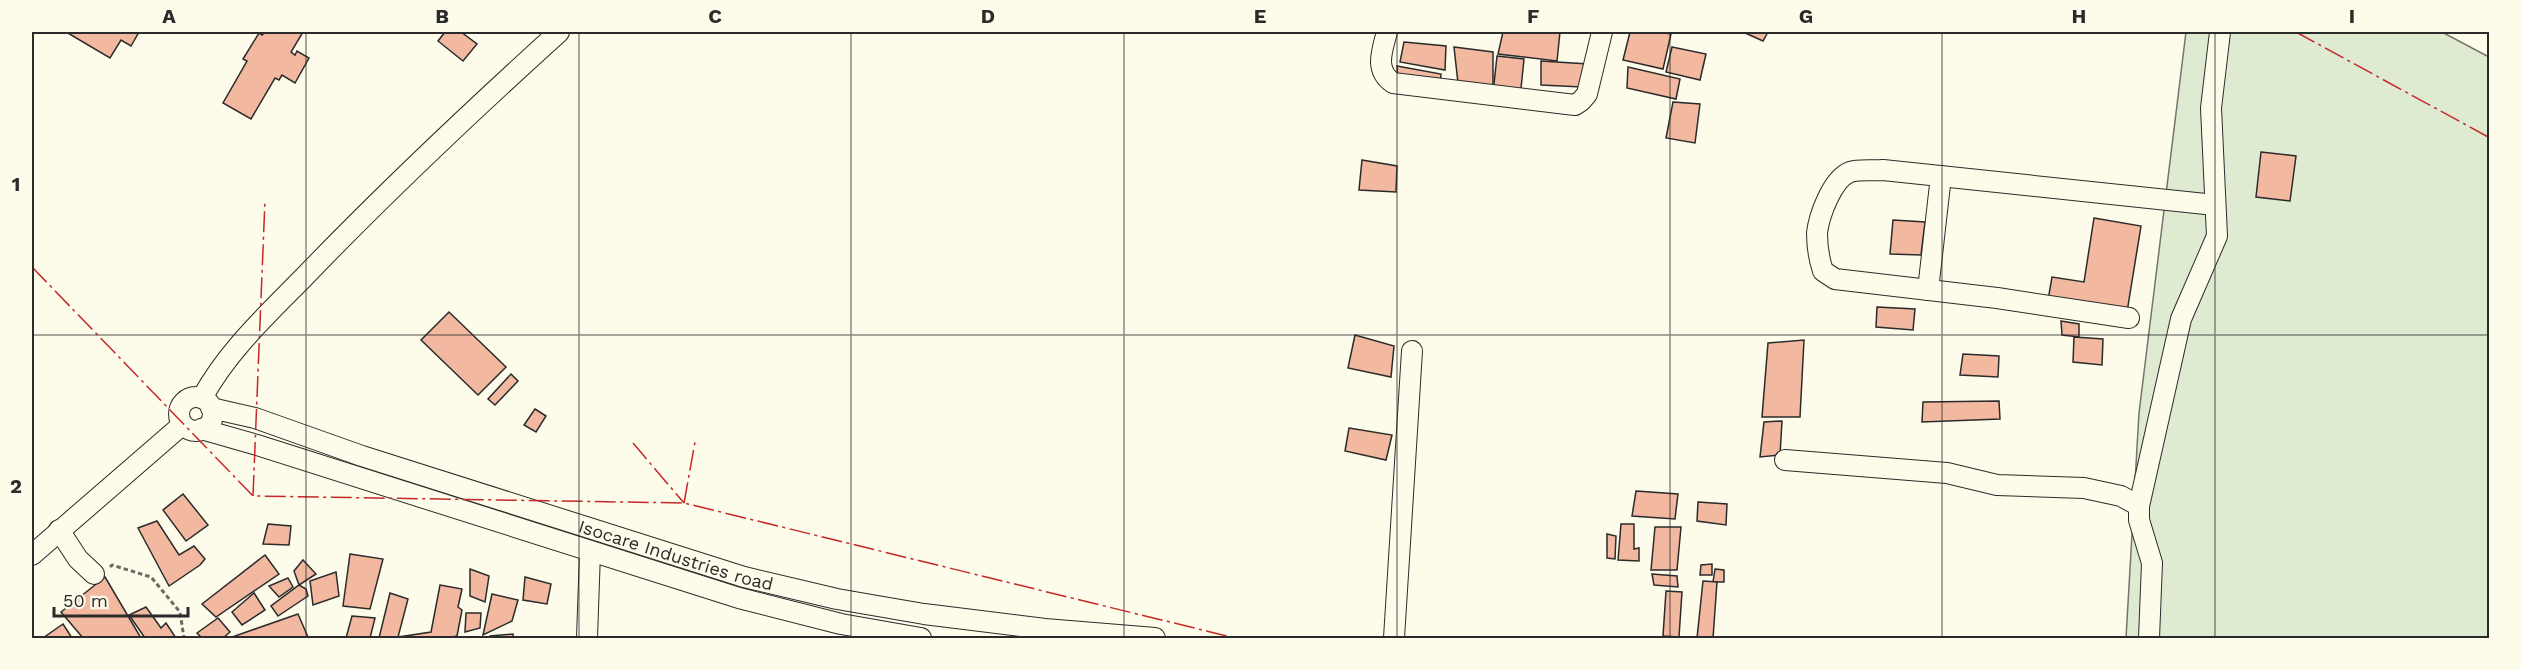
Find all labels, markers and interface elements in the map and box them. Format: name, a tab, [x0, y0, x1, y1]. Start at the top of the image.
text: A	[162, 4, 176, 28]
text: B	[435, 4, 449, 28]
text: C	[708, 4, 722, 28]
text: D	[981, 4, 995, 28]
text: E	[1254, 4, 1266, 28]
text: F	[1527, 4, 1539, 28]
text: G	[1799, 4, 1813, 28]
text: H	[2072, 4, 2086, 28]
text: I	[2349, 4, 2355, 28]
text: 1	[12, 172, 20, 196]
text: 2	[10, 474, 22, 498]
street label: Isocare Industries road	[576, 515, 776, 594]
scale bar	[54, 580, 188, 618]
text: 50 m	[63, 590, 108, 611]

